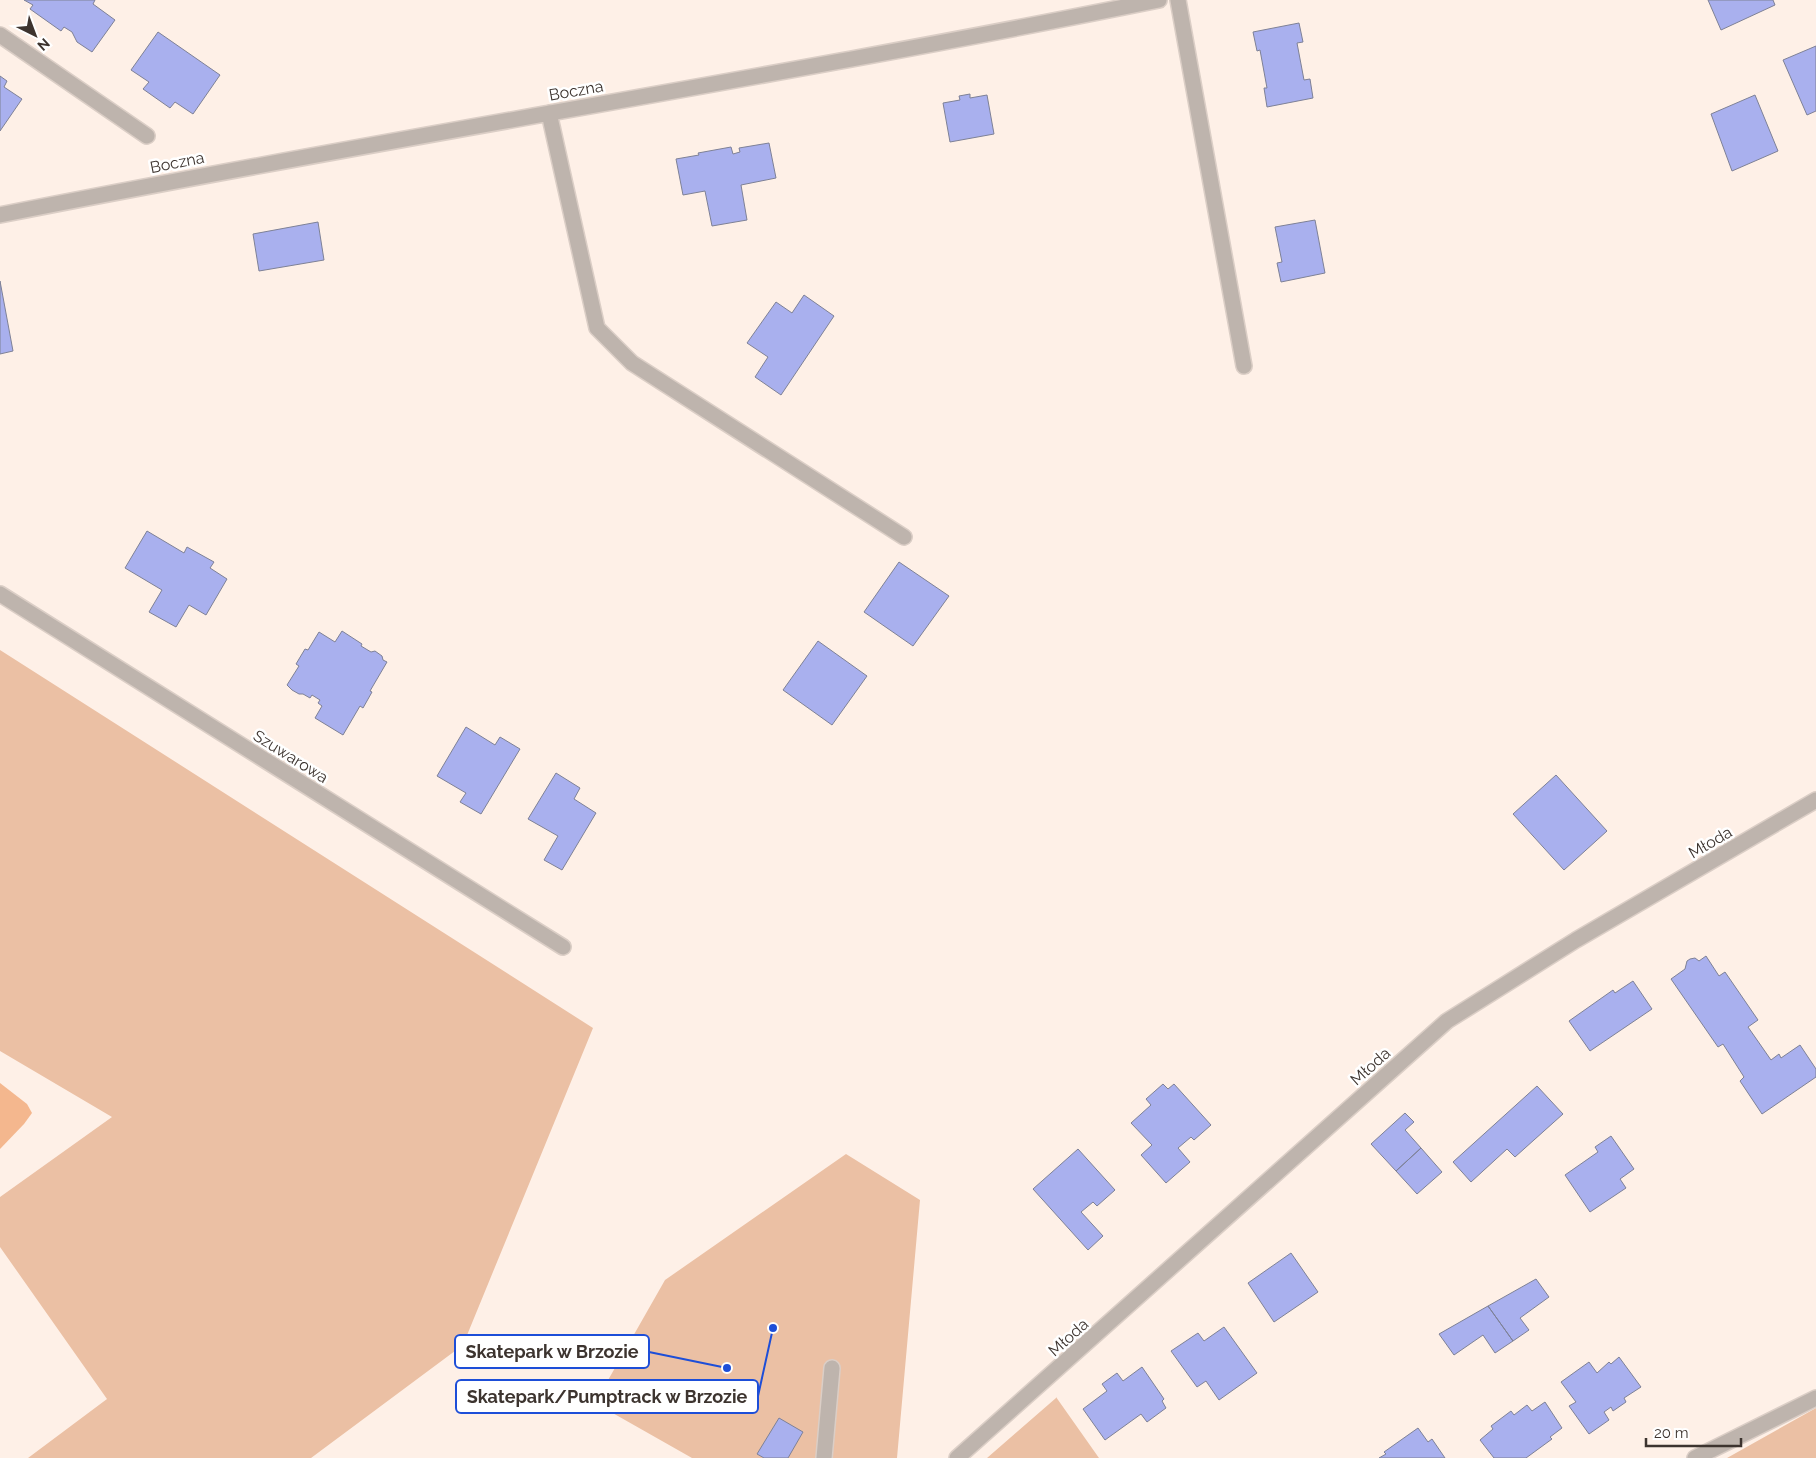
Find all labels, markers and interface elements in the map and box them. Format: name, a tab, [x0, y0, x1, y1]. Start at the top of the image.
north arrow	[10, 10, 60, 60]
text: N	[34, 35, 53, 54]
street label: Boczna	[547, 76, 605, 105]
street label: Boczna	[148, 148, 206, 177]
street label: Szuwarowa	[250, 726, 332, 787]
street label: Młoda	[1685, 822, 1735, 862]
street label: Młoda	[1347, 1044, 1394, 1089]
street label: Młoda	[1045, 1315, 1092, 1360]
callout: Skatepark w Brzozie	[455, 1335, 649, 1368]
text: Skatepark w Brzozie	[465, 1341, 639, 1362]
callout: Skatepark/Pumptrack w Brzozie	[456, 1380, 758, 1413]
text: Skatepark/Pumptrack w Brzozie	[467, 1386, 748, 1407]
scale bar	[1646, 1416, 1741, 1448]
text: 20 m	[1654, 1424, 1689, 1442]

